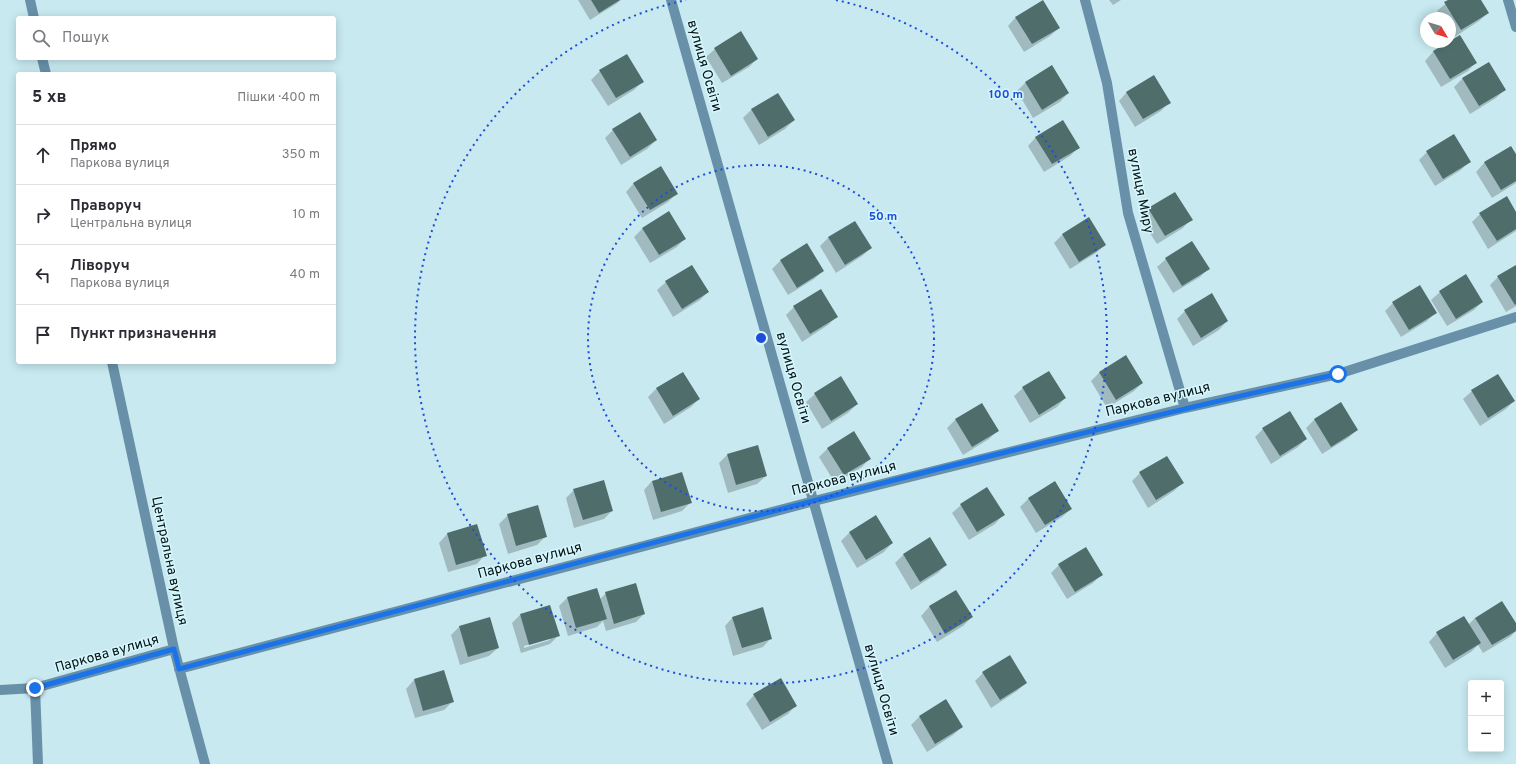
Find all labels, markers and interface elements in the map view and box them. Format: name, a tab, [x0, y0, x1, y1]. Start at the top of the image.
north arrow	[1420, 12, 1456, 48]
search box	[16, 16, 336, 60]
street label: вулиця Освіти	[683, 18, 725, 114]
icon: search	[30, 27, 52, 49]
text: Пошук	[62, 29, 110, 48]
text: 5 хв	[32, 87, 67, 109]
text: 100 m	[989, 87, 1023, 103]
text: Пішки · 400 m	[237, 90, 320, 106]
text: Прямо	[70, 137, 117, 156]
icon: ahead	[32, 144, 54, 166]
text: 350 m	[282, 147, 320, 163]
street label: вулиця Миру	[1123, 147, 1157, 235]
text: Паркова вулиця	[70, 156, 170, 172]
text: Праворуч	[70, 197, 141, 216]
icon: right	[32, 204, 54, 226]
text: 10 m	[293, 207, 320, 223]
text: 50 m	[869, 209, 897, 225]
text: Центральна вулиця	[70, 216, 192, 232]
text: Ліворуч	[70, 257, 130, 276]
icon: left	[32, 264, 54, 286]
text: 40 m	[290, 267, 320, 283]
text: Паркова вулиця	[70, 276, 170, 292]
icon: arrive	[32, 324, 54, 346]
text: Пункт призначення	[70, 325, 217, 344]
street label: вулиця Освіти	[772, 330, 814, 426]
centre of rings	[754, 331, 768, 345]
route start	[1329, 365, 1347, 383]
street label: Паркова вулиця	[1104, 379, 1212, 421]
street label: Паркова вулиця	[790, 458, 898, 500]
street label: Центральна вулиця	[147, 495, 191, 627]
street label: Паркова вулиця	[476, 539, 584, 583]
street label: Паркова вулиця	[53, 631, 161, 677]
street label: вулиця Освіти	[860, 642, 902, 738]
route end	[26, 679, 44, 697]
map controls	[1468, 680, 1504, 752]
button: +	[1468, 680, 1504, 716]
button: −	[1468, 716, 1504, 752]

